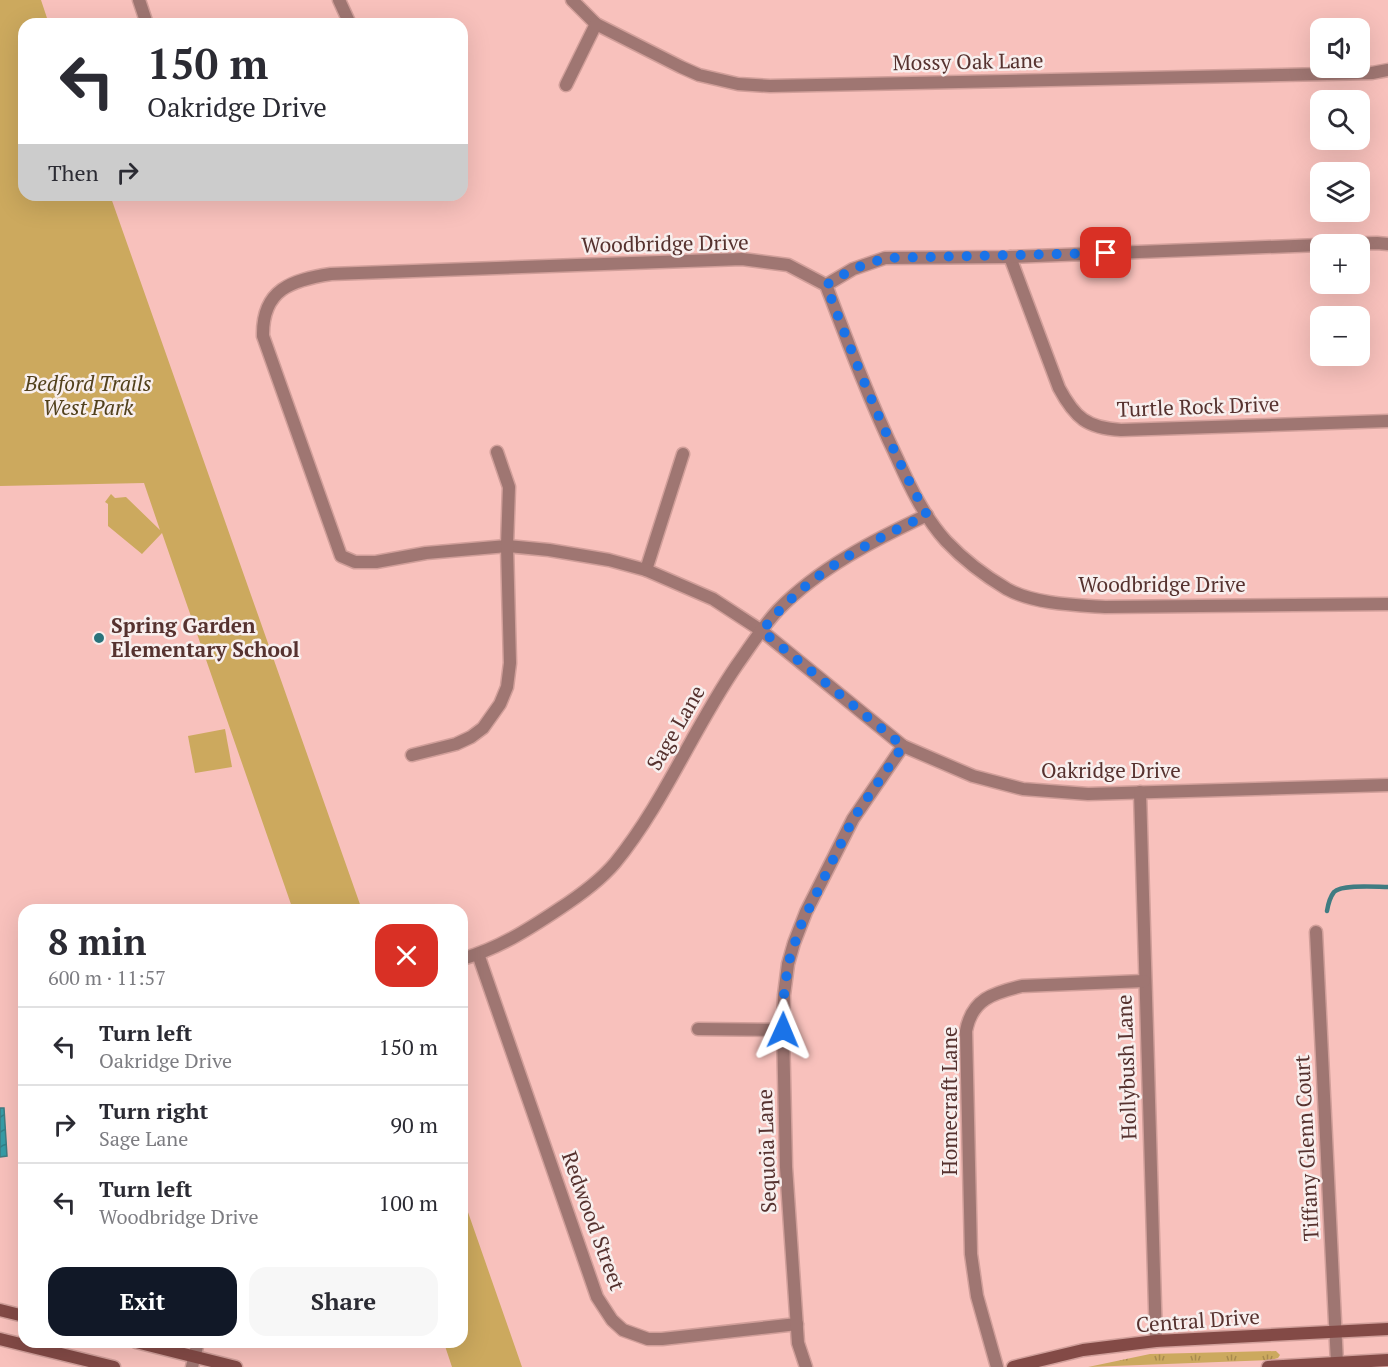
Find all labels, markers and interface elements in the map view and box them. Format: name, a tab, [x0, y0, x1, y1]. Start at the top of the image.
map controls	[1310, 18, 1370, 366]
button: sound	[1310, 18, 1370, 78]
text: 150 m	[147, 35, 268, 91]
icon: left	[48, 42, 126, 120]
street label: Mossy Oak Lane	[892, 46, 1044, 76]
text: Oakridge Drive	[147, 89, 327, 125]
button: search	[1310, 90, 1370, 150]
icon: right	[111, 156, 144, 189]
text: Then	[48, 158, 99, 187]
button: layers	[1310, 162, 1370, 222]
pin	[1080, 227, 1131, 278]
street label: Woodbridge Drive	[581, 228, 749, 258]
button: +	[1310, 234, 1370, 294]
icon: arrive	[1089, 236, 1122, 269]
button: −	[1310, 306, 1370, 366]
park label: Bedford Trails West Park	[23, 369, 152, 421]
street label: Turtle Rock Drive	[1116, 389, 1280, 423]
street label: Woodbridge Drive	[1078, 570, 1246, 598]
place label: Spring Garden Elementary School	[111, 611, 299, 663]
marker: Spring Garden Elementary School	[92, 631, 106, 645]
street label: Sage Lane	[640, 680, 711, 775]
street label: Oakridge Drive	[1041, 756, 1181, 784]
text: 8 min	[48, 918, 146, 965]
button: close	[375, 924, 438, 987]
text: 600 m · 11:57	[48, 964, 166, 991]
street label: Hollybush Lane	[1109, 994, 1143, 1140]
position arrow	[751, 998, 815, 1062]
text: Turn left	[99, 1018, 192, 1047]
street label: Homecraft Lane	[935, 1026, 963, 1176]
icon: left	[48, 1030, 81, 1063]
text: 150 m	[378, 1032, 438, 1061]
text: Oakridge Drive	[99, 1047, 232, 1074]
street label: Tiffany Glenn Court	[1287, 1054, 1325, 1242]
street label: Sequoia Lane	[750, 1088, 782, 1214]
text: Turn right	[99, 1096, 208, 1125]
icon: right	[48, 1108, 81, 1141]
text: 90 m	[390, 1110, 438, 1139]
text: Sage Lane	[99, 1125, 188, 1152]
street label: Redwood Street	[556, 1147, 632, 1294]
text: Turn left	[99, 1174, 192, 1203]
icon: left	[48, 1186, 81, 1219]
text: 100 m	[378, 1188, 438, 1217]
text: Woodbridge Drive	[99, 1203, 258, 1230]
button: Exit	[48, 1267, 237, 1336]
button: Share	[249, 1267, 438, 1336]
street label: Central Drive	[1135, 1302, 1261, 1338]

